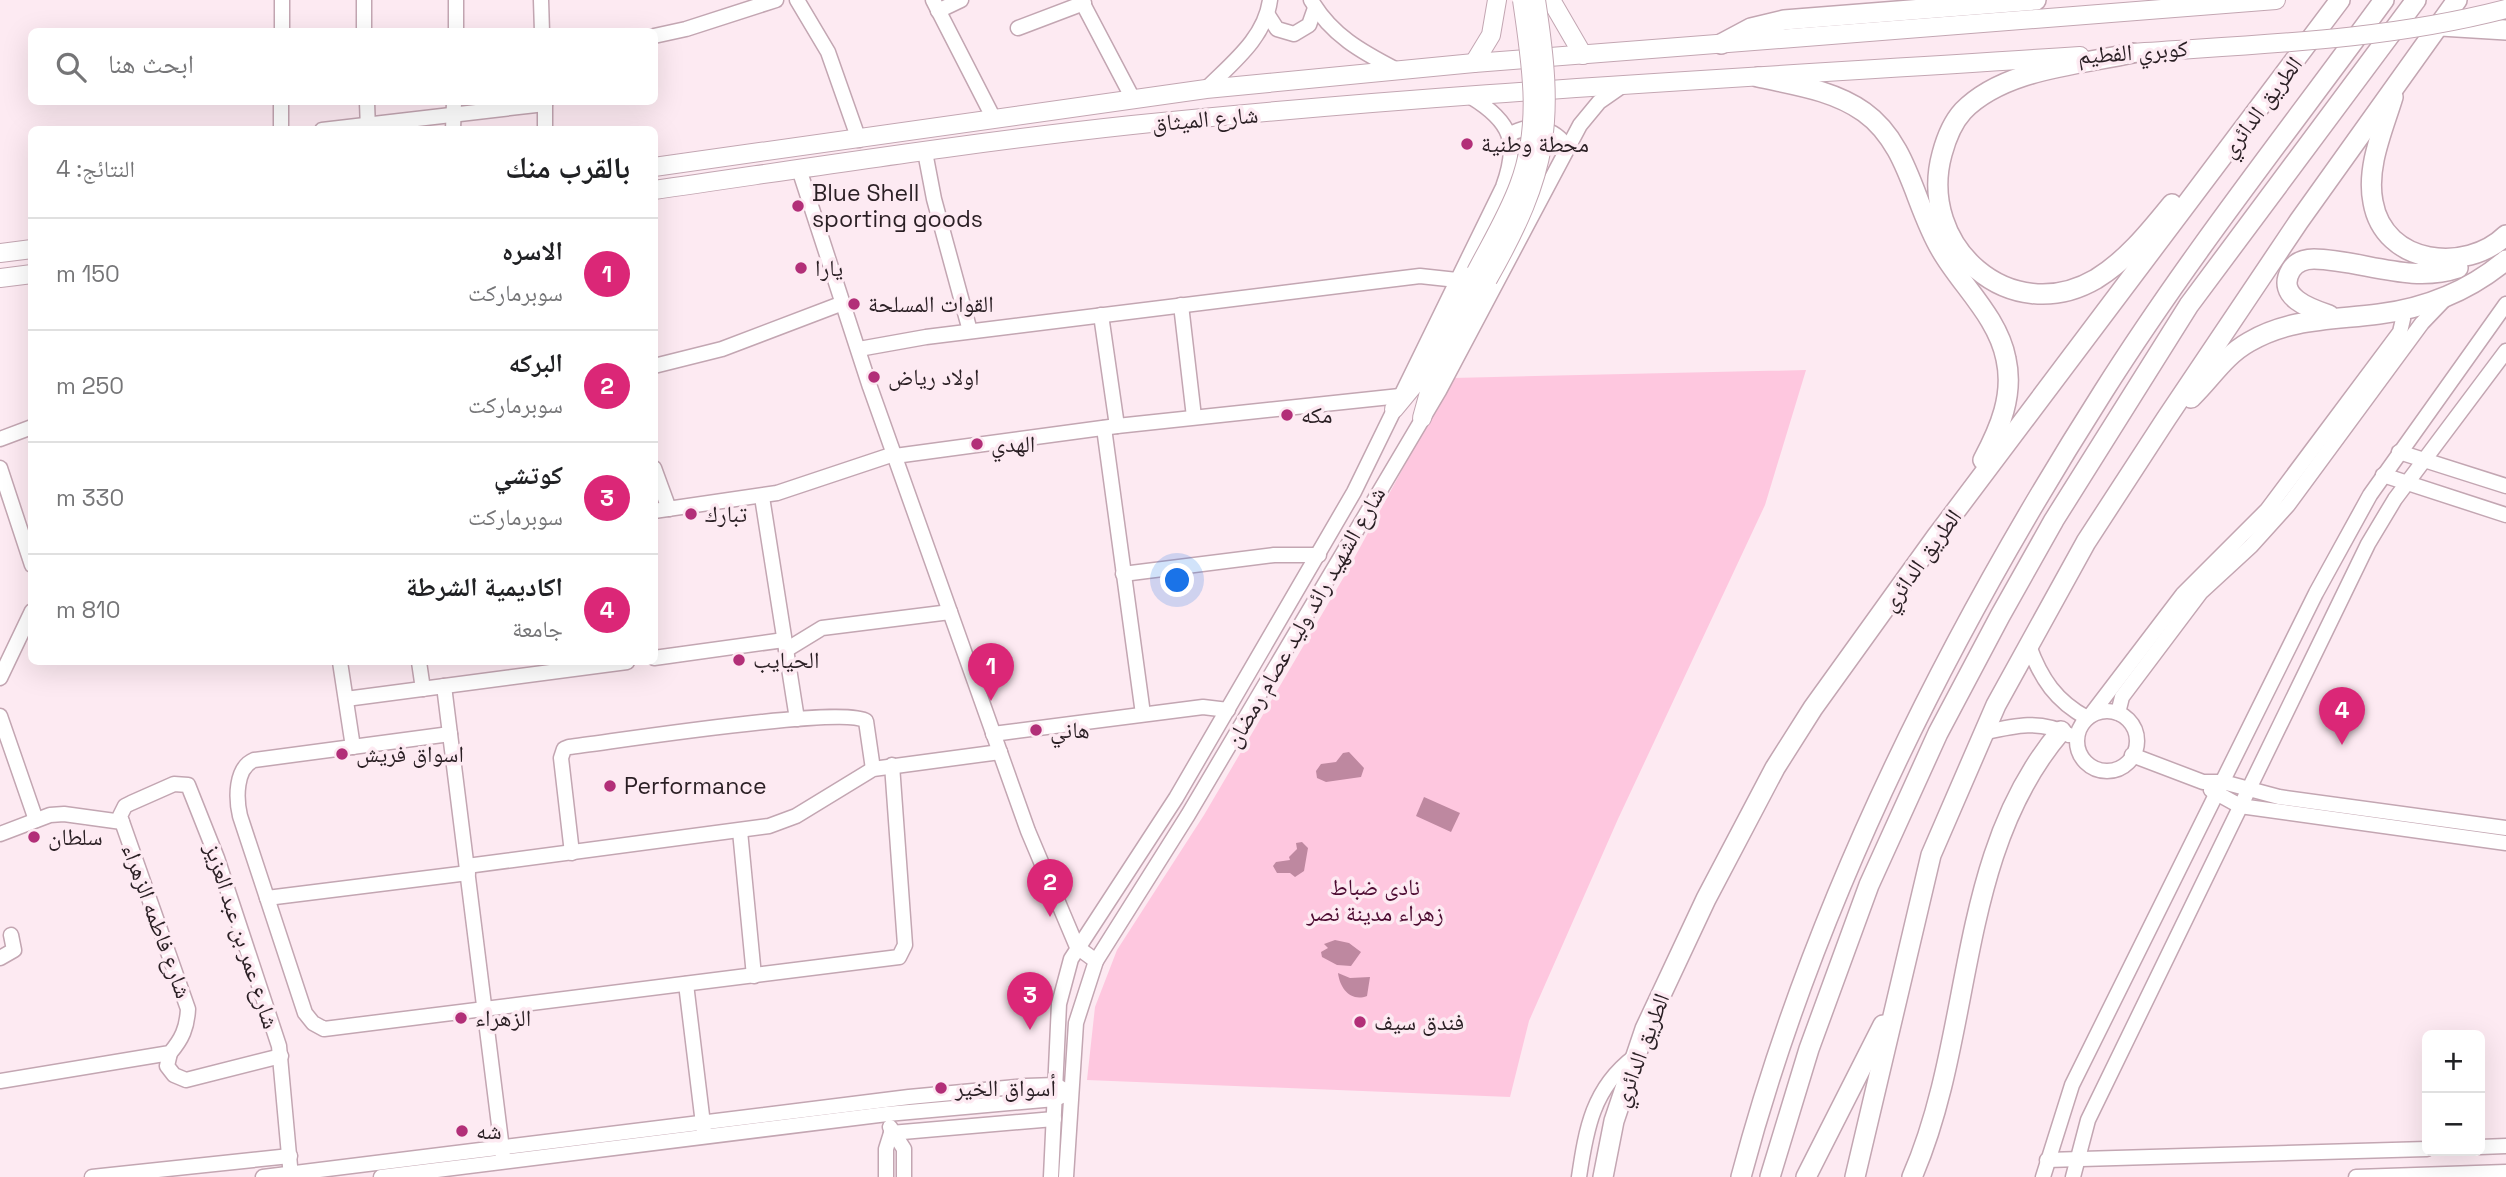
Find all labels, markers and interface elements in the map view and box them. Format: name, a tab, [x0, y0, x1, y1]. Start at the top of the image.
search box	[28, 28, 658, 105]
street label: كوبري الفطيم	[2077, 33, 2190, 75]
text: ابحث هنا	[108, 47, 194, 81]
icon: search	[52, 48, 90, 86]
street label: الطريق الدائري	[2213, 50, 2312, 166]
street label: شارع الميثاق	[1151, 99, 1259, 139]
place label: محطة وطنية	[1481, 129, 1589, 159]
marker: محطة وطنية	[1459, 136, 1475, 152]
text: بالقرب منك	[505, 148, 630, 187]
text: النتائج: 4	[56, 154, 135, 184]
place label: Blue Shell sporting goods	[812, 178, 983, 234]
marker: Blue Shell sporting goods	[790, 198, 806, 214]
text: الاسره	[502, 234, 563, 268]
place label: يارا	[815, 253, 843, 283]
text: 150 m	[56, 259, 120, 289]
text: 1	[602, 259, 612, 289]
marker: يارا	[793, 260, 809, 276]
text: سوبرماركت	[468, 278, 563, 308]
place label: القوات المسلحة	[868, 289, 994, 319]
marker: القوات المسلحة	[846, 296, 862, 312]
text: البركه	[508, 346, 563, 380]
place label: اولاد رياض	[888, 362, 979, 392]
marker: اولاد رياض	[866, 369, 882, 385]
text: 250 m	[56, 371, 124, 401]
text: 2	[600, 371, 614, 401]
text: سوبرماركت	[468, 390, 563, 420]
place label: مكه	[1301, 400, 1332, 430]
marker: مكه	[1279, 407, 1295, 423]
place label: الهدي	[991, 429, 1035, 463]
marker: الهدي	[969, 436, 985, 452]
text: كوتشي	[494, 458, 563, 492]
street label: شارع الشهيد رائد وليد عصام رمضان	[1218, 481, 1393, 753]
text: 330 m	[56, 483, 124, 513]
text: 3	[600, 483, 614, 513]
place label: تبارك	[705, 499, 747, 529]
text: سوبرماركت	[468, 502, 563, 532]
street label: الطريق الدائري	[1874, 503, 1971, 619]
marker: تبارك	[683, 506, 699, 522]
your location	[1160, 563, 1194, 597]
text: اكاديمية الشرطة	[406, 570, 563, 604]
text: 810 m	[56, 595, 120, 625]
text: 4	[600, 595, 614, 625]
text: جامعة	[512, 614, 563, 644]
pin: 1	[968, 643, 1014, 701]
place label: الحيايب	[753, 645, 819, 675]
marker: الحيايب	[731, 652, 747, 668]
pin: 4	[2319, 687, 2365, 745]
place label: هاني	[1050, 715, 1090, 749]
marker: هاني	[1028, 722, 1044, 738]
place label: اسواق فريش	[356, 739, 464, 769]
marker: اسواق فريش	[334, 746, 350, 762]
place label: Performance	[624, 771, 767, 801]
marker: Performance	[602, 778, 618, 794]
place label: سلطان	[48, 822, 103, 852]
marker: سلطان	[26, 829, 42, 845]
street label: شارع عمر بن عبد العزيز	[198, 839, 286, 1032]
street label: شارع فاطمه الزهراء	[115, 840, 199, 1002]
pin: 2	[1027, 859, 1073, 917]
park label: نادى ضباط زهراء مدينة نصر	[1305, 872, 1444, 928]
pin: 3	[1007, 972, 1053, 1030]
street label: الطريق الدائري	[1606, 989, 1680, 1112]
place label: الزهراء	[475, 1003, 531, 1033]
place label: فندق سيف	[1374, 1007, 1464, 1037]
marker: الزهراء	[453, 1010, 469, 1026]
marker: فندق سيف	[1352, 1014, 1368, 1030]
map controls	[2422, 1030, 2485, 1156]
button: +	[2422, 1030, 2485, 1093]
place label: أسواق الخير	[954, 1073, 1056, 1103]
marker: أسواق الخير	[933, 1080, 949, 1096]
button: −	[2422, 1093, 2485, 1156]
place label: شه	[476, 1116, 502, 1146]
marker: شه	[454, 1123, 470, 1139]

